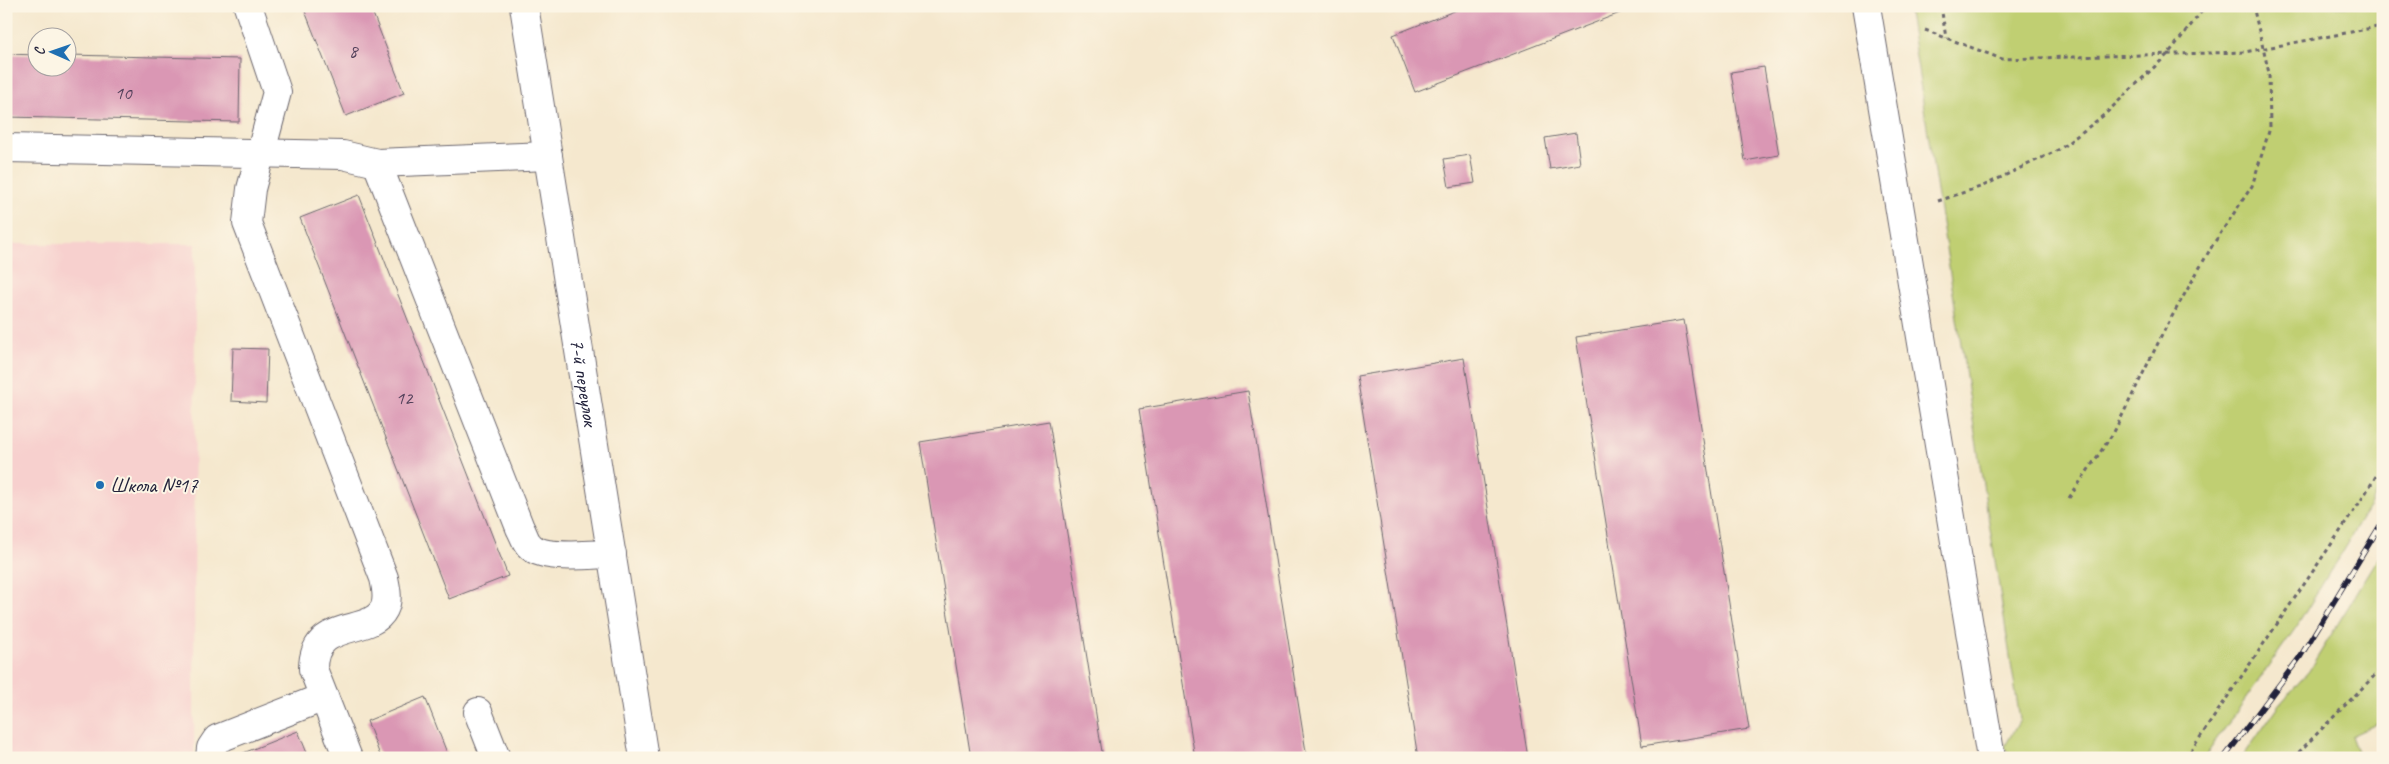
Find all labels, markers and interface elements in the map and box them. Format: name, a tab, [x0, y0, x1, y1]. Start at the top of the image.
north arrow	[28, 28, 78, 78]
house number: 8	[349, 39, 360, 63]
text: С	[31, 46, 48, 55]
house number: 10	[114, 81, 133, 105]
street label: 7-й переулок	[564, 337, 604, 430]
house number: 12	[395, 386, 414, 410]
place label: Школа №17	[110, 472, 199, 498]
marker: Школа №17	[94, 479, 106, 491]

